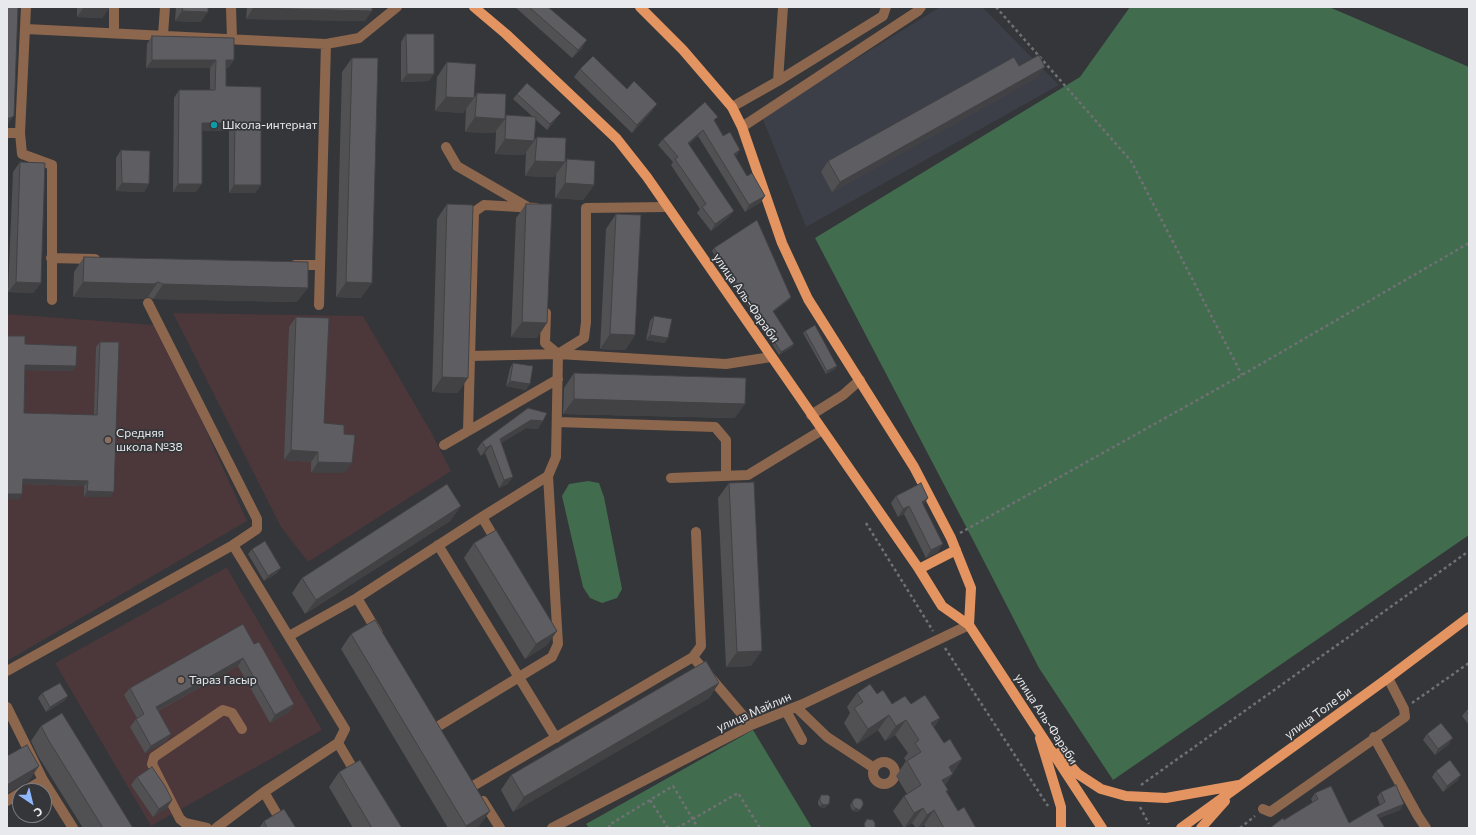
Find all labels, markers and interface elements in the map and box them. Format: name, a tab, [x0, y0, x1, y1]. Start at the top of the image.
place label: Школа-интернат	[222, 118, 317, 132]
marker: Школа-интернат	[209, 120, 219, 130]
street label: улица Аль-Фараби	[710, 251, 782, 345]
place label: Средняя школа №38	[116, 426, 183, 454]
marker: Средняя школа №38	[103, 435, 113, 445]
street label: улица Аль-Фараби	[1011, 671, 1081, 767]
place label: Тараз Гасыр	[189, 673, 257, 687]
marker: Тараз Гасыр	[176, 675, 186, 685]
street label: улица Толе Би	[1282, 684, 1354, 742]
street label: улица Майлин	[714, 689, 794, 735]
north arrow	[12, 783, 52, 823]
text: С	[32, 805, 45, 820]

